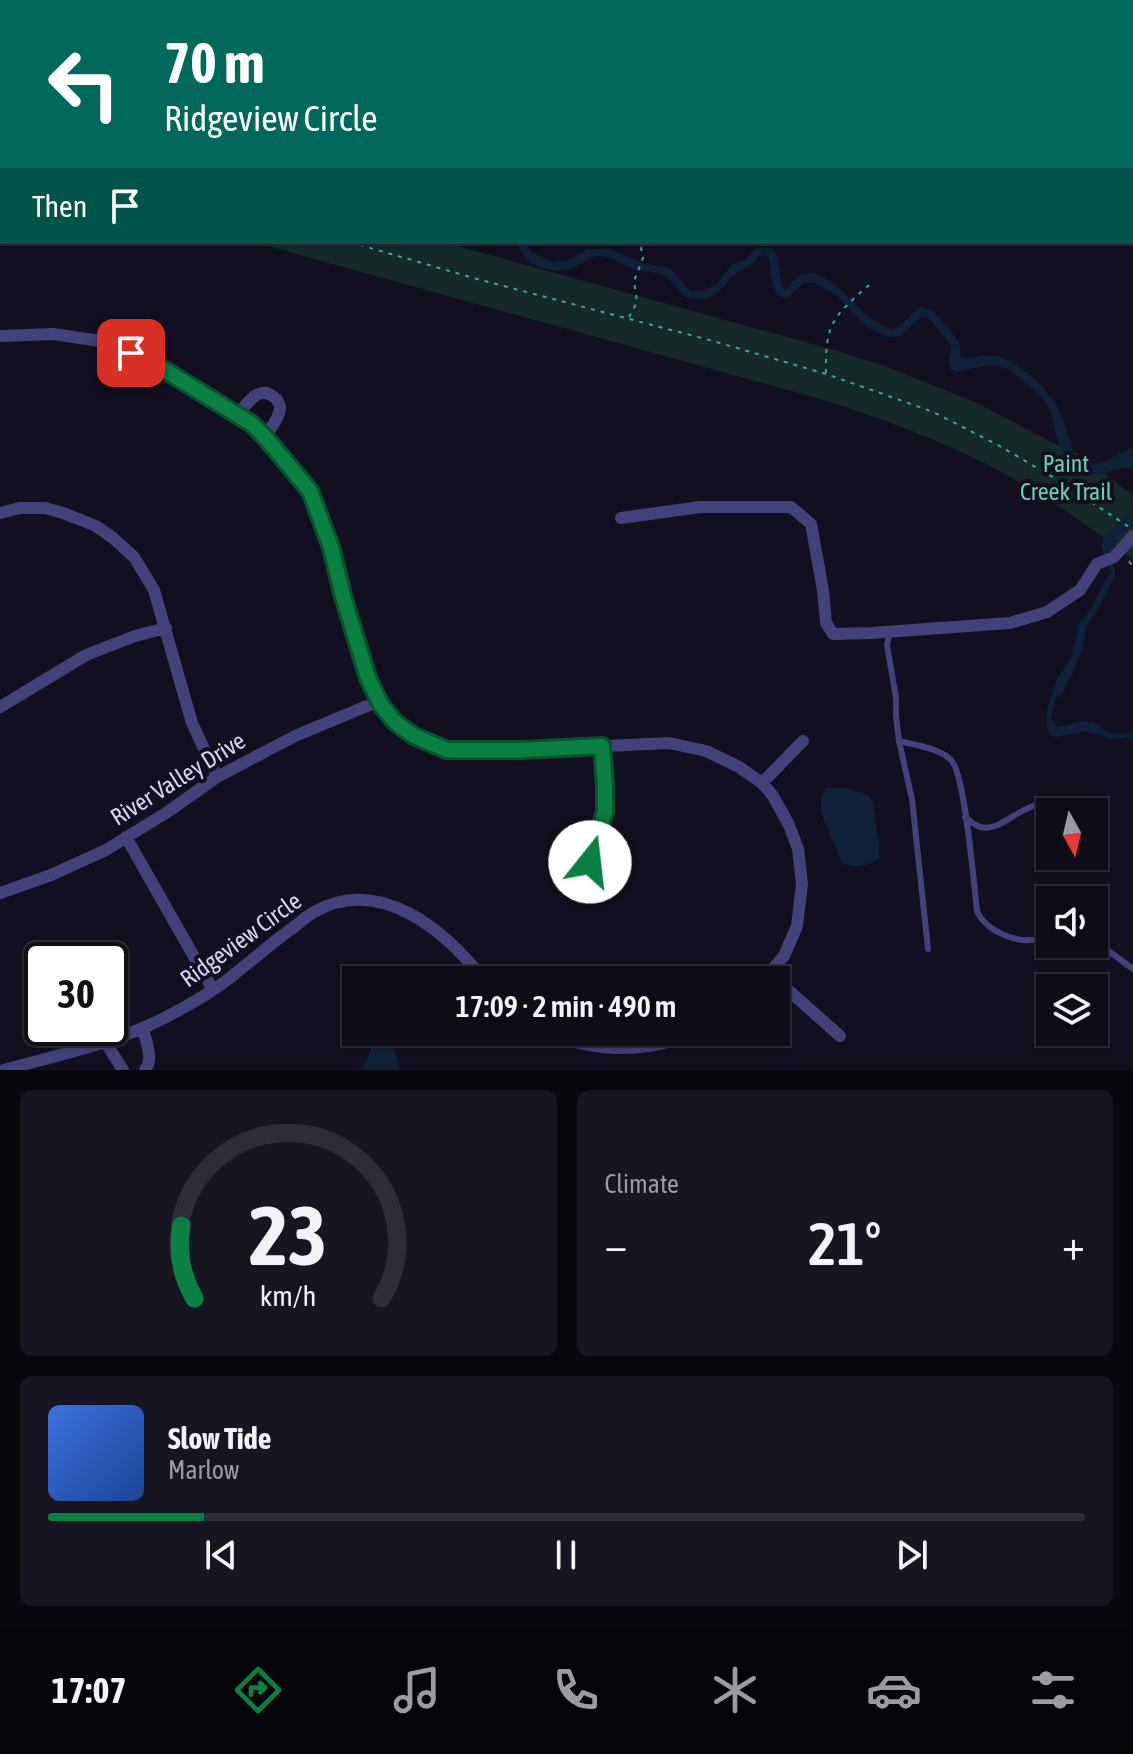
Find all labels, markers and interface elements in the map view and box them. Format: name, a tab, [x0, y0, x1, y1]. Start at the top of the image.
text: 70 m	[164, 31, 265, 95]
icon: left	[32, 32, 136, 136]
text: Ridgeview Circle	[164, 97, 378, 139]
icon: arrive	[103, 184, 147, 228]
text: Then	[32, 189, 87, 223]
pin	[97, 319, 165, 387]
icon: arrive	[109, 331, 153, 375]
park label: Paint Creek Trail	[1020, 450, 1113, 505]
street label: River Valley Drive	[105, 726, 250, 831]
north arrow	[1036, 798, 1108, 870]
map controls	[1036, 798, 1108, 1046]
position arrow	[548, 820, 632, 904]
button: sound	[1036, 886, 1108, 958]
street label: Ridgeview Circle	[175, 887, 306, 992]
speed limit sign: 30	[24, 942, 128, 1046]
button: layers	[1036, 974, 1108, 1046]
text: 17:09 · 2 min · 490 m	[456, 989, 676, 1023]
text: Climate	[605, 1169, 679, 1199]
text: 23	[249, 1187, 327, 1283]
text: 21°	[808, 1209, 881, 1278]
text: −	[605, 1219, 627, 1269]
text: +	[1062, 1219, 1085, 1269]
text: km/h	[260, 1279, 317, 1312]
text: Slow Tide	[168, 1421, 271, 1455]
text: Marlow	[168, 1455, 239, 1485]
icon: previous	[199, 1533, 243, 1577]
icon: pause	[544, 1533, 588, 1577]
icon: next	[890, 1533, 934, 1577]
icon: directions	[230, 1662, 286, 1718]
icon: music	[389, 1662, 445, 1718]
icon: phone	[548, 1662, 604, 1718]
icon: climate	[707, 1662, 763, 1718]
icon: car	[866, 1662, 922, 1718]
icon: filters	[1025, 1662, 1081, 1718]
text: 17:07	[52, 1669, 126, 1711]

